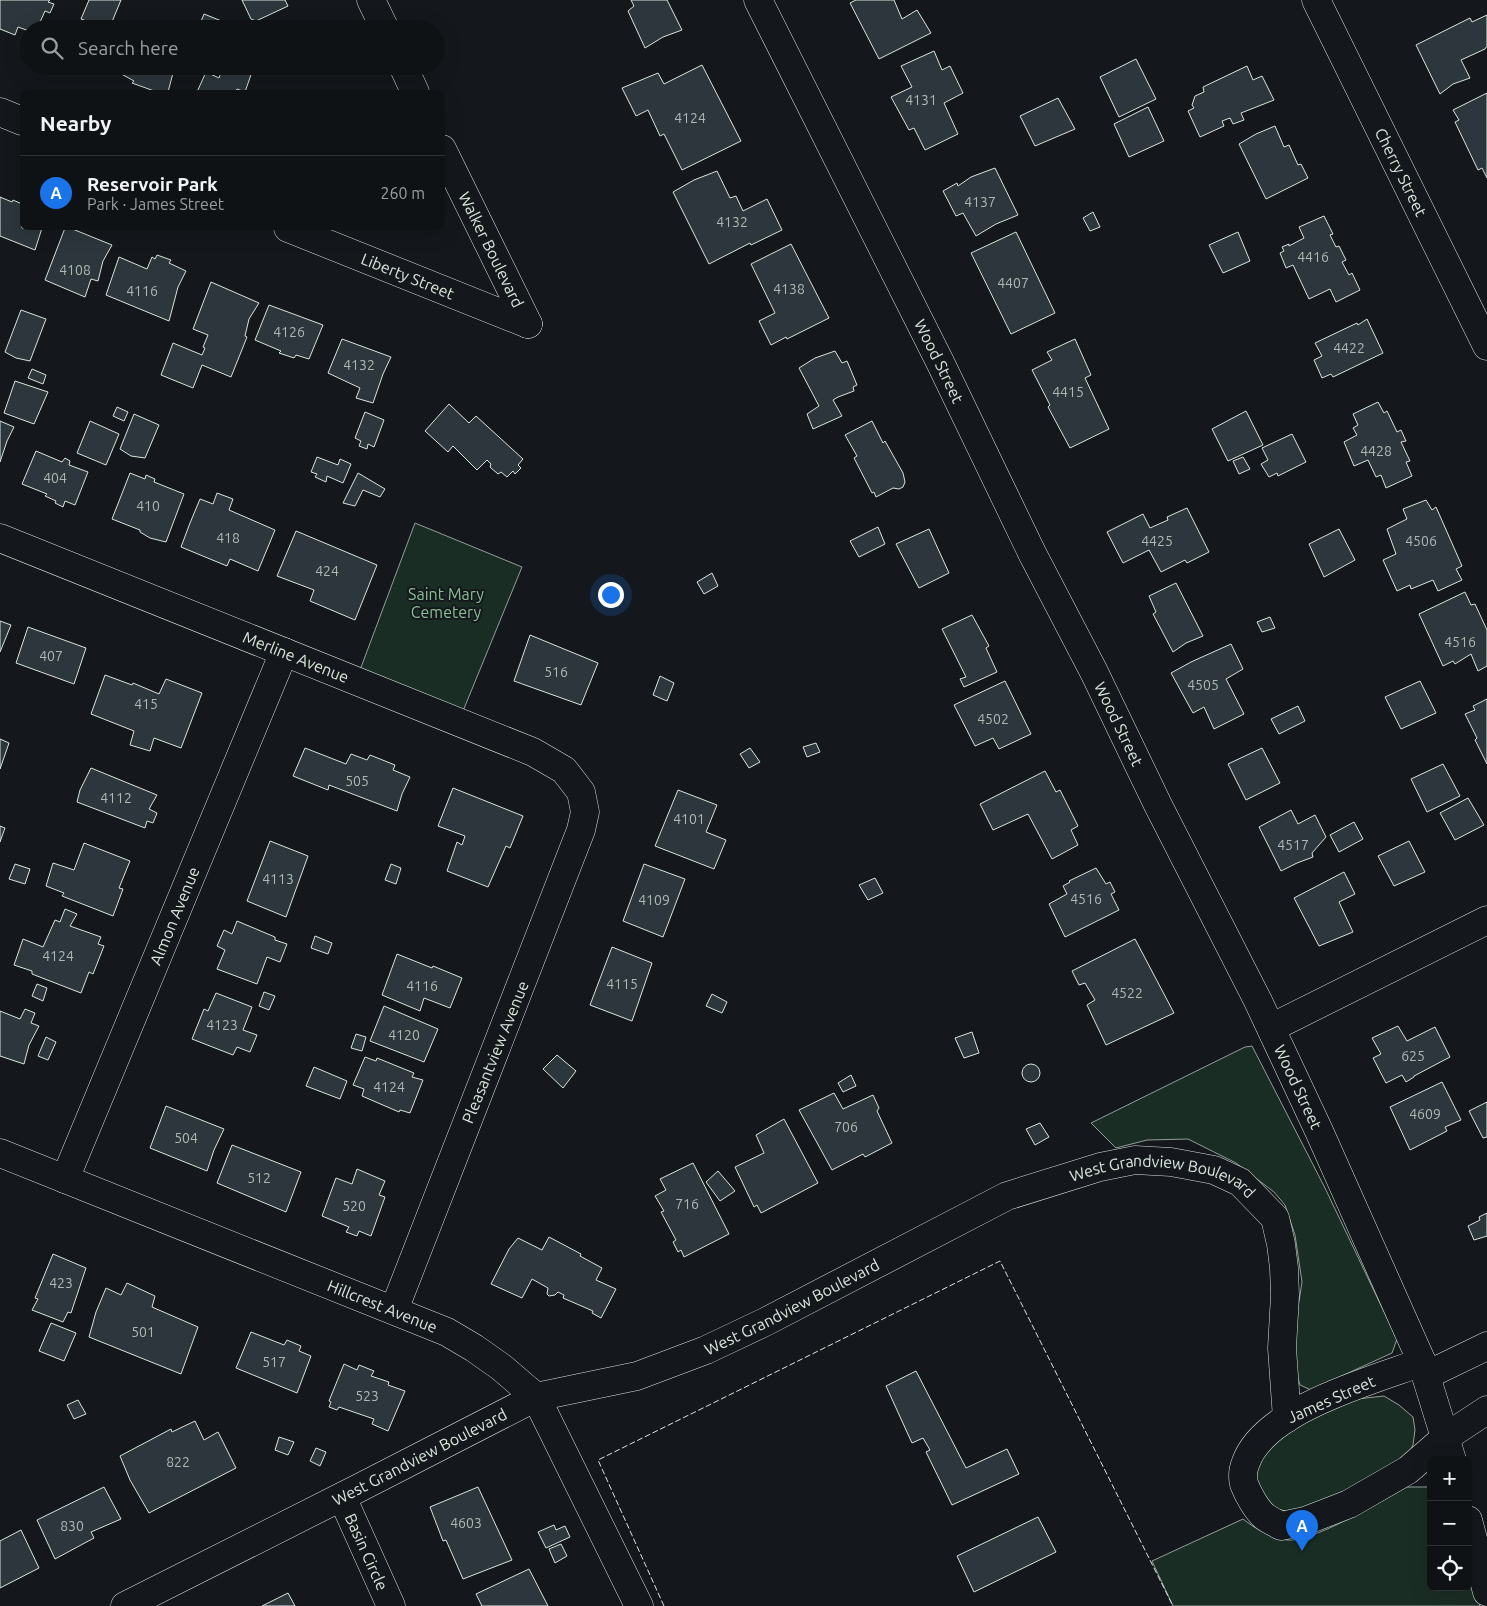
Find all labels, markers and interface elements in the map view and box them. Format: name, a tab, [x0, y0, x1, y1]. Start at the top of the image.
search box	[20, 20, 445, 75]
icon: search	[38, 34, 66, 62]
text: Search here	[78, 37, 178, 59]
house number: 4131	[905, 92, 937, 108]
house number: 4124	[674, 110, 706, 126]
text: Nearby	[40, 111, 111, 135]
street label: Cherry Street	[1372, 125, 1431, 220]
text: Reservoir Park	[87, 173, 218, 195]
text: A	[50, 184, 62, 202]
text: 260 m	[380, 184, 425, 202]
street label: Walker Boulevard	[455, 189, 527, 310]
house number: 4137	[964, 194, 996, 210]
text: Park · James Street	[87, 195, 224, 213]
house number: 4132	[716, 214, 748, 230]
street label: Liberty Street	[359, 249, 458, 303]
house number: 4416	[1297, 249, 1329, 265]
house number: 4108	[59, 262, 91, 278]
house number: 4407	[997, 275, 1029, 291]
house number: 4138	[773, 281, 805, 297]
house number: 4116	[126, 283, 158, 299]
street label: Wood Street	[911, 316, 968, 407]
house number: 4126	[273, 324, 305, 340]
house number: 4422	[1333, 340, 1365, 356]
house number: 4132	[343, 357, 375, 373]
house number: 4415	[1052, 384, 1084, 400]
house number: 4428	[1360, 443, 1392, 459]
house number: 404	[43, 470, 67, 486]
house number: 410	[136, 498, 160, 514]
house number: 418	[216, 530, 240, 546]
house number: 4425	[1141, 533, 1173, 549]
house number: 4506	[1405, 533, 1437, 549]
house number: 424	[315, 563, 339, 579]
your location	[598, 582, 624, 608]
park label: Saint Mary Cemetery	[408, 585, 484, 621]
street label: Merline Avenue	[240, 628, 352, 686]
house number: 4516	[1444, 634, 1476, 650]
house number: 407	[39, 648, 63, 664]
house number: 516	[544, 664, 568, 680]
house number: 4505	[1187, 677, 1219, 693]
street label: Wood Street	[1091, 679, 1147, 770]
house number: 415	[134, 696, 158, 712]
house number: 4502	[977, 711, 1009, 727]
house number: 505	[345, 773, 369, 789]
house number: 4112	[100, 790, 132, 806]
house number: 4101	[673, 811, 705, 827]
house number: 4517	[1277, 837, 1309, 853]
street label: Almon Avenue	[146, 864, 203, 968]
house number: 4113	[262, 871, 294, 887]
house number: 4516	[1070, 891, 1102, 907]
house number: 4109	[638, 892, 670, 908]
house number: 4124	[42, 948, 74, 964]
house number: 4115	[606, 976, 638, 992]
house number: 4116	[406, 978, 438, 994]
street label: Pleasantview Avenue	[458, 978, 532, 1126]
house number: 4522	[1111, 985, 1143, 1001]
house number: 4123	[206, 1017, 238, 1033]
house number: 4120	[388, 1027, 420, 1043]
street label: Wood Street	[1271, 1042, 1326, 1133]
house number: 625	[1401, 1048, 1425, 1064]
house number: 4124	[373, 1079, 405, 1095]
house number: 4609	[1409, 1106, 1441, 1122]
house number: 706	[834, 1119, 858, 1135]
house number: 504	[174, 1130, 198, 1146]
street label: West Grandview Boulevard	[1067, 1151, 1259, 1201]
house number: 512	[247, 1170, 271, 1186]
house number: 716	[675, 1196, 699, 1212]
house number: 520	[342, 1198, 366, 1214]
street label: West Grandview Boulevard	[701, 1255, 882, 1358]
house number: 423	[49, 1275, 73, 1291]
street label: Hillcrest Avenue	[325, 1276, 440, 1336]
house number: 501	[131, 1324, 155, 1340]
house number: 517	[262, 1354, 286, 1370]
street label: James Street	[1284, 1371, 1378, 1426]
house number: 523	[355, 1388, 379, 1404]
street label: West Grandview Boulevard	[329, 1405, 510, 1509]
house number: 822	[166, 1454, 190, 1470]
map controls	[1427, 1456, 1472, 1591]
button: +	[1427, 1456, 1472, 1501]
button: −	[1427, 1501, 1472, 1546]
street label: Basin Circle	[342, 1510, 392, 1593]
pin: A	[1286, 1510, 1318, 1551]
house number: 4603	[450, 1515, 482, 1531]
house number: 830	[60, 1518, 84, 1534]
button: locate	[1427, 1546, 1472, 1591]

